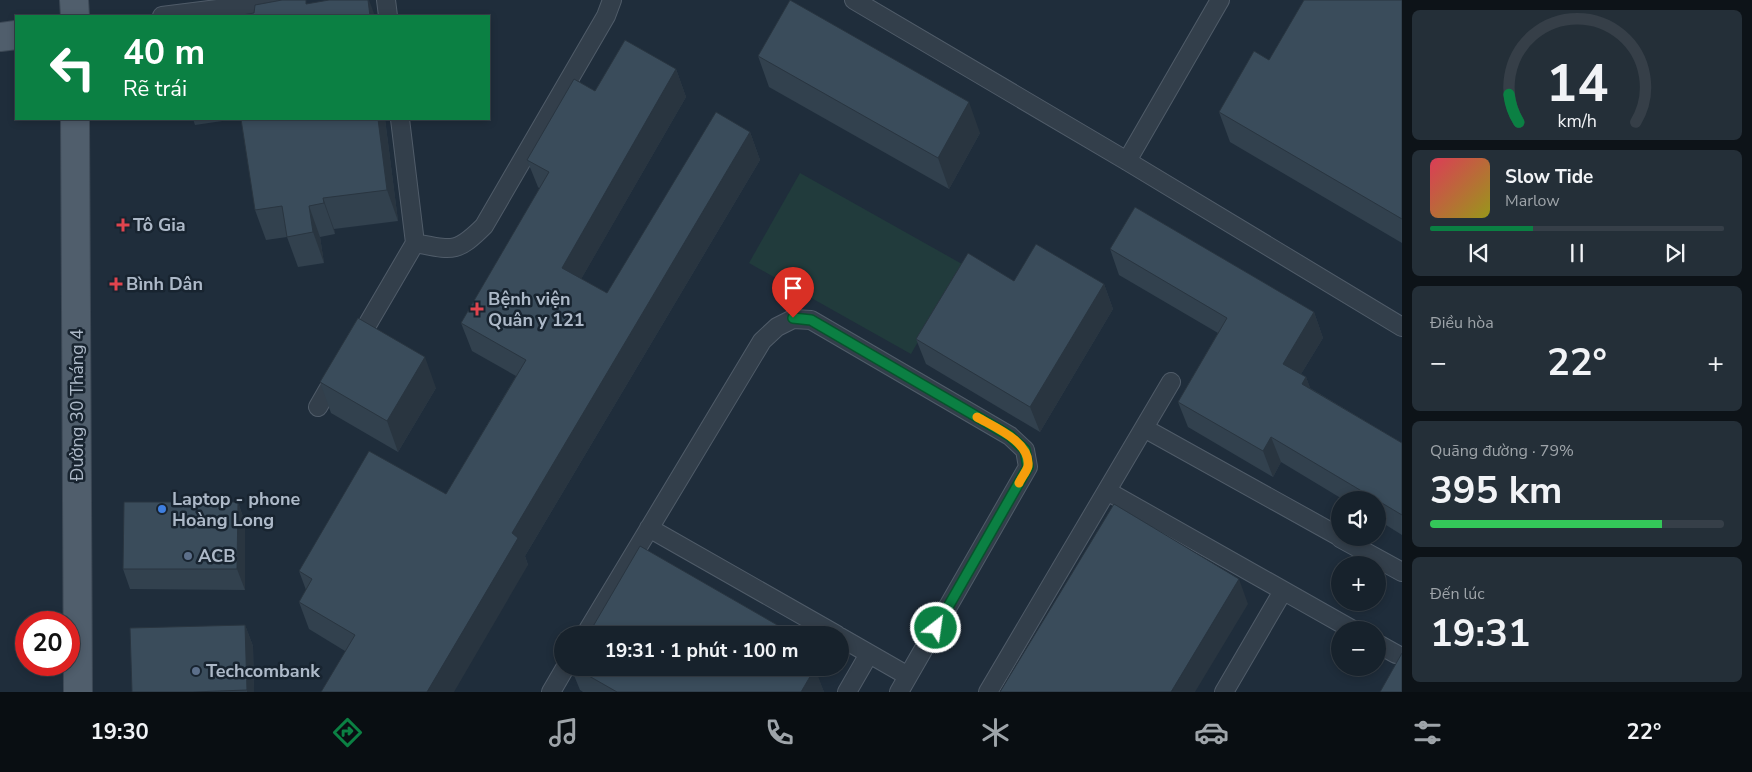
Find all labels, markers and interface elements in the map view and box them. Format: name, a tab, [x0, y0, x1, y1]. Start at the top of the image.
text: 40 m	[123, 29, 205, 76]
icon: left	[40, 35, 105, 100]
text: 14	[1546, 48, 1608, 119]
text: Rẽ trái	[123, 74, 187, 104]
text: km/h	[1557, 109, 1597, 133]
text: Slow Tide	[1505, 164, 1593, 190]
text: Marlow	[1505, 190, 1560, 212]
place label: Tô Gia	[133, 213, 186, 237]
marker: Tô Gia	[117, 219, 129, 231]
icon: previous	[1465, 239, 1493, 267]
icon: pause	[1563, 239, 1591, 267]
icon: next	[1661, 239, 1689, 267]
pin	[772, 267, 814, 318]
place label: Bình Dân	[126, 272, 203, 296]
icon: arrive	[779, 274, 807, 302]
marker: Bình Dân	[110, 278, 122, 290]
place label: Bệnh viện Quân y 121	[488, 287, 585, 332]
marker: Bệnh viện Quân y 121	[470, 302, 484, 316]
text: Điều hòa	[1430, 312, 1494, 334]
street label: Đường 30 Tháng 4	[65, 329, 89, 482]
text: 22°	[1547, 337, 1607, 388]
text: −	[1430, 344, 1447, 382]
text: +	[1707, 344, 1724, 382]
text: Quãng đường · 79%	[1430, 440, 1574, 462]
text: 395 km	[1430, 465, 1562, 516]
place label: Laptop - phone Hoàng Long	[172, 487, 300, 532]
map controls	[1331, 491, 1386, 676]
button: sound	[1331, 491, 1386, 546]
marker: Laptop - phone Hoàng Long	[156, 503, 168, 515]
place label: ACB	[198, 544, 236, 568]
marker: ACB	[182, 550, 194, 562]
button: +	[1331, 556, 1386, 611]
text: Đến lúc	[1430, 583, 1485, 605]
position arrow	[909, 601, 961, 653]
text: 19:31	[1430, 608, 1531, 659]
speed limit sign: 20	[15, 611, 80, 676]
button: −	[1331, 621, 1386, 676]
text: 19:31 · 1 phút · 100 m	[605, 638, 798, 664]
place label: Techcombank	[206, 659, 320, 683]
marker: Techcombank	[190, 665, 202, 677]
icon: directions	[330, 715, 365, 750]
icon: music	[546, 715, 581, 750]
icon: phone	[762, 715, 797, 750]
icon: climate	[978, 715, 1013, 750]
icon: car	[1194, 715, 1229, 750]
icon: filters	[1410, 715, 1445, 750]
text: 19:30	[91, 717, 149, 747]
text: 22°	[1627, 717, 1661, 747]

